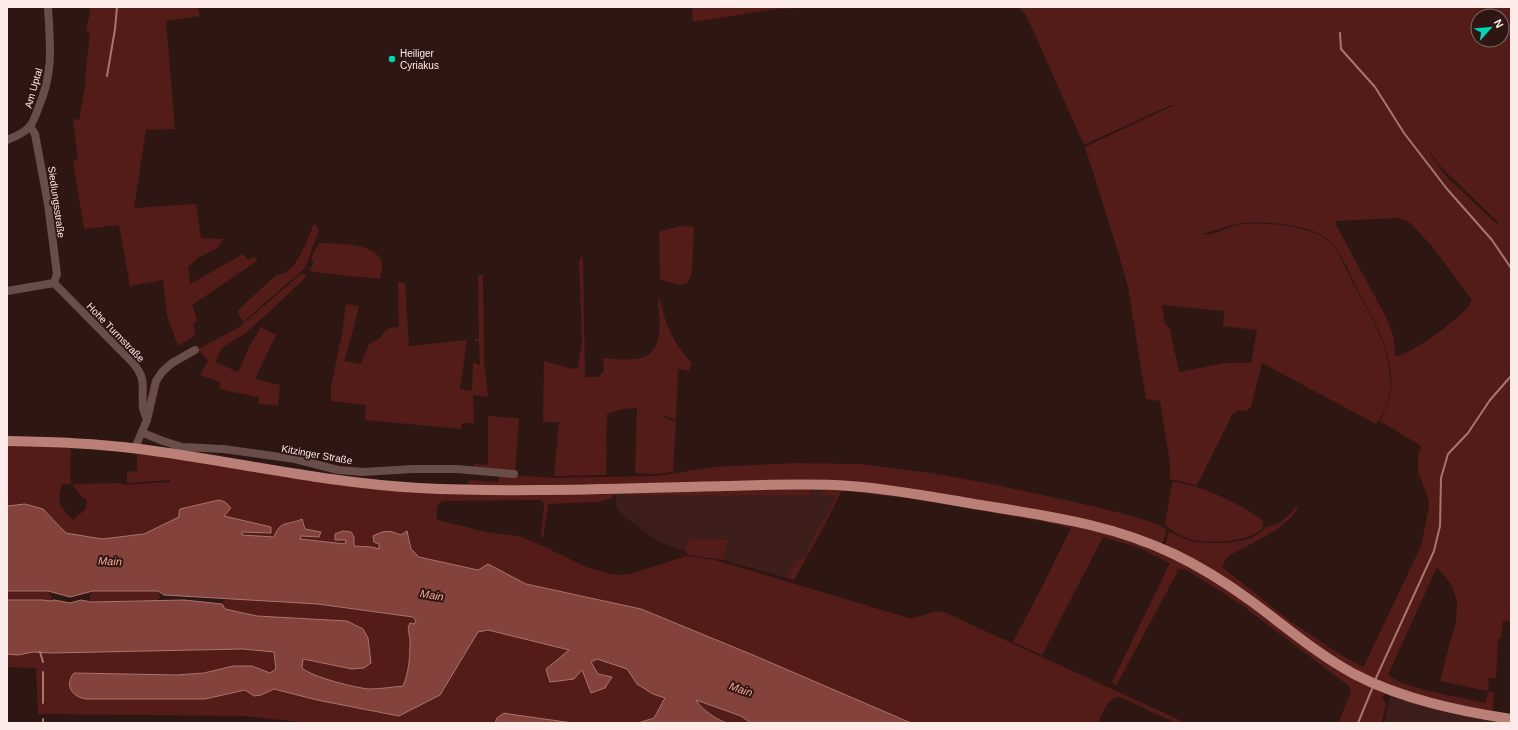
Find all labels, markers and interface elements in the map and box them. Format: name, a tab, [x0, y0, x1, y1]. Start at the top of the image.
north arrow	[1470, 8, 1510, 48]
text: N	[1492, 17, 1506, 30]
place label: Heiliger Cyriakus	[400, 48, 439, 71]
marker: Heiliger Cyriakus	[387, 54, 397, 64]
street label: Am Uptal	[23, 67, 44, 109]
street label: Siedlungsstraße	[46, 166, 67, 239]
street label: Hohe Turmstraße	[85, 301, 147, 364]
street label: Kitzinger Straße	[281, 443, 354, 466]
water label: Main	[98, 555, 122, 567]
water label: Main	[419, 587, 445, 603]
water label: Main	[728, 679, 754, 699]

